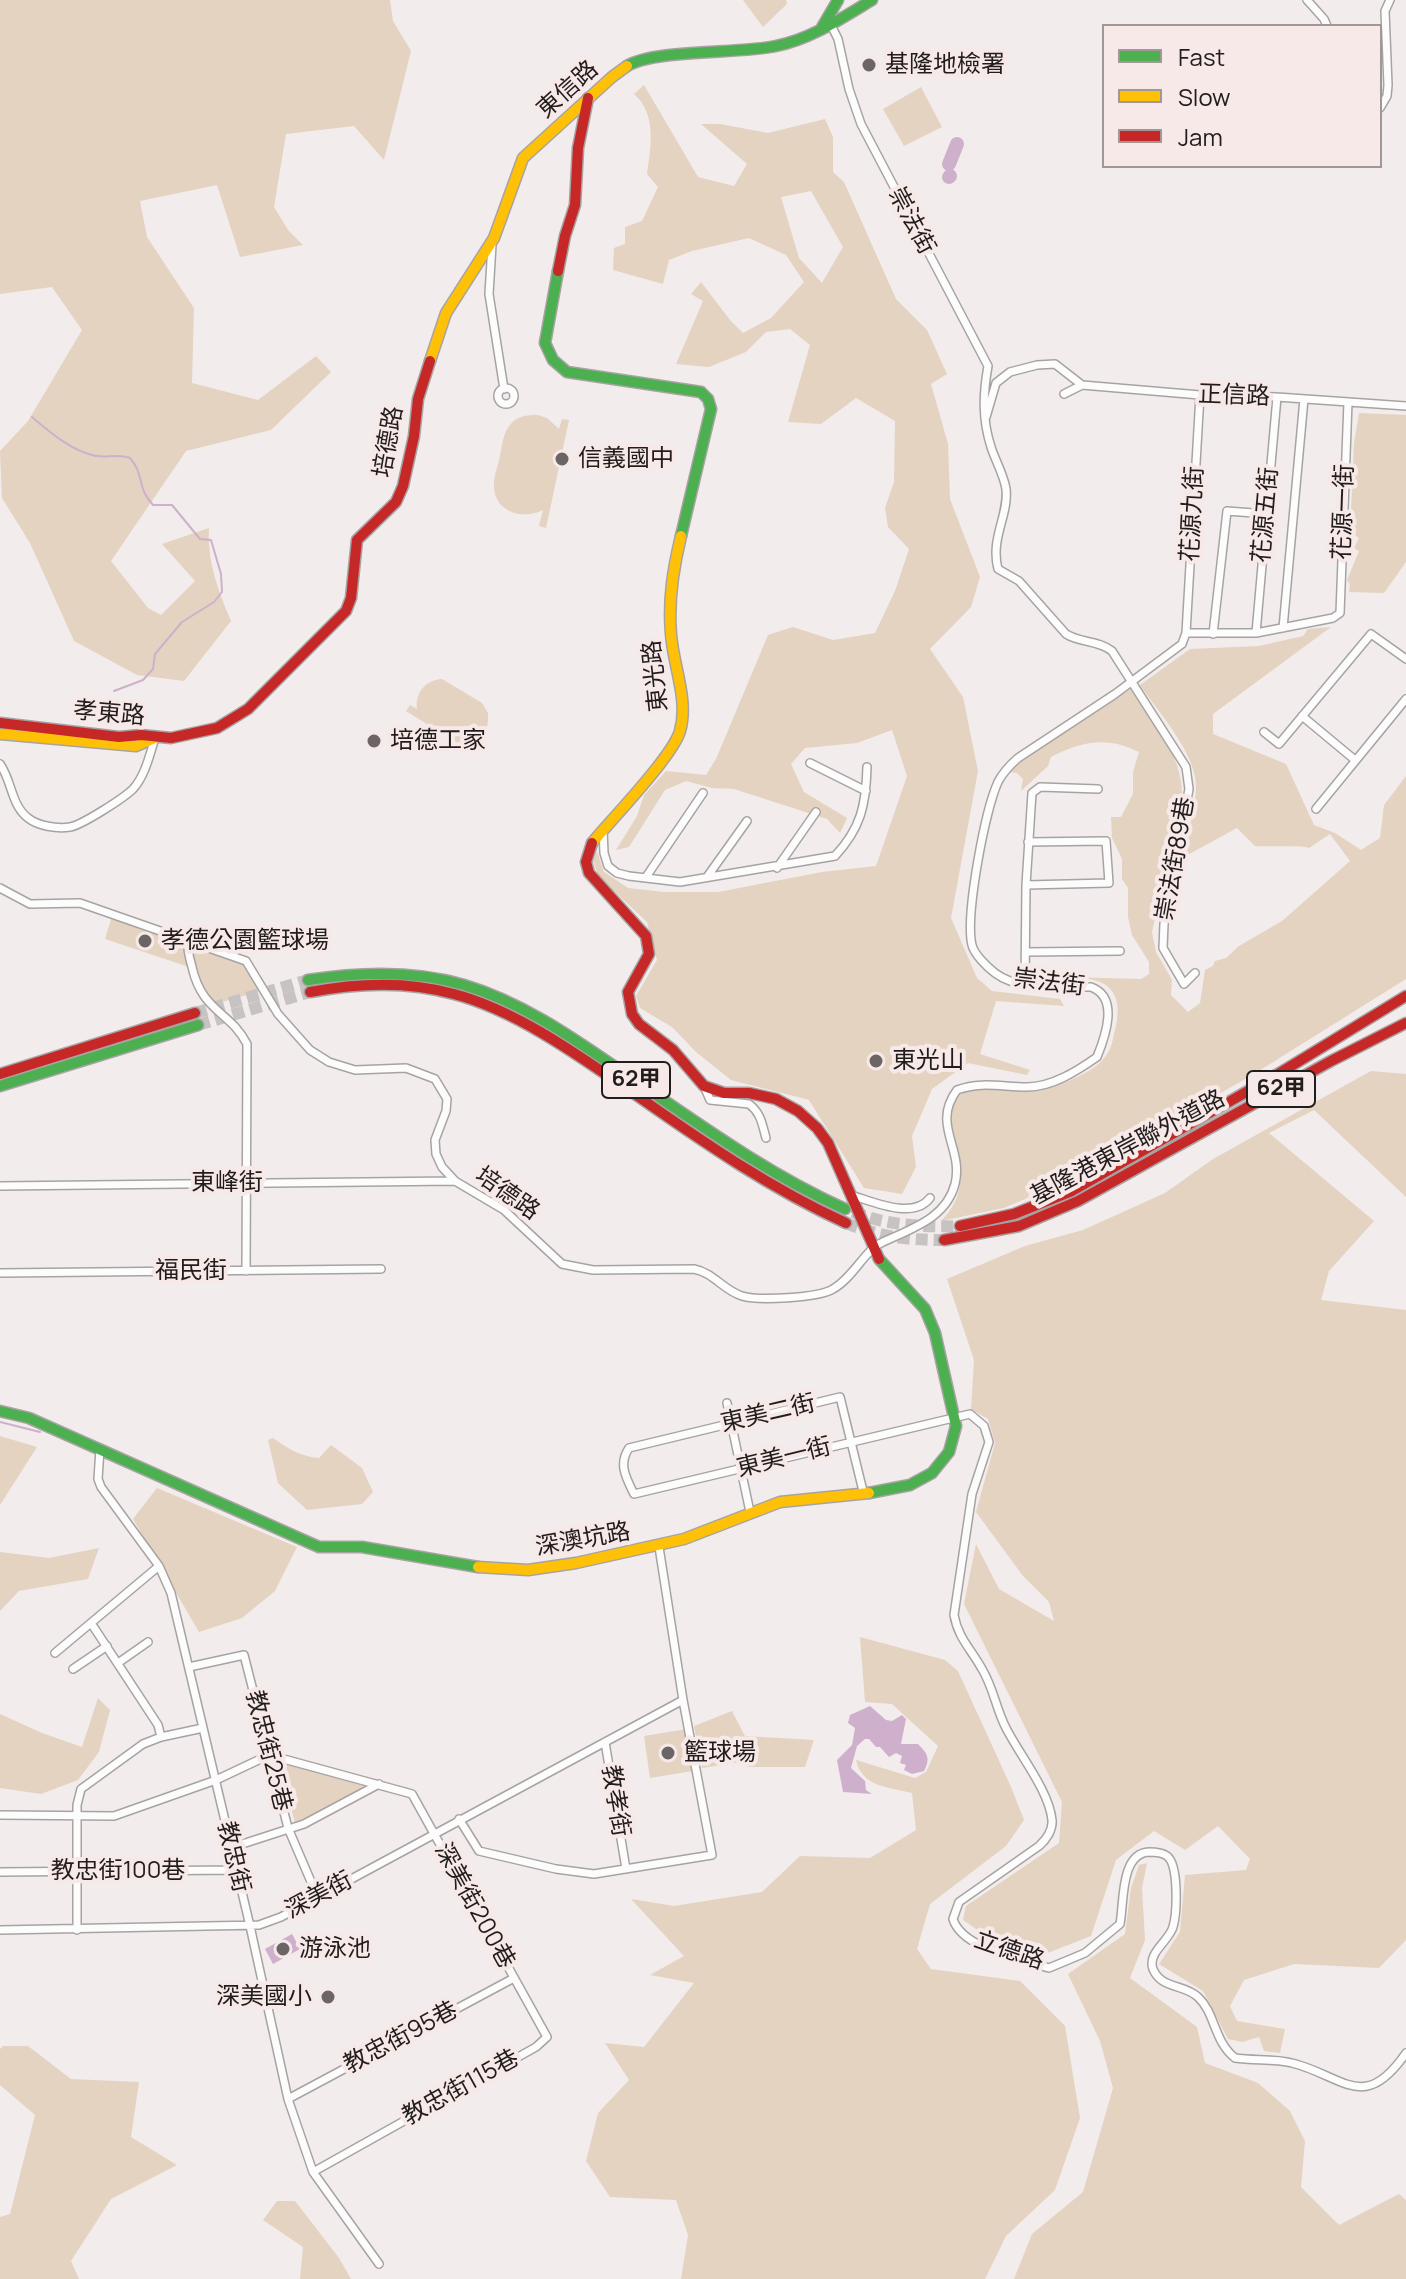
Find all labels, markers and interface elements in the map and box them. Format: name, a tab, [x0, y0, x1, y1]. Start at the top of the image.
legend	[1102, 24, 1382, 168]
text: Fast	[1178, 40, 1225, 73]
place label: 基隆地檢署	[885, 51, 1005, 79]
street label: 東信路	[532, 55, 604, 125]
marker: 基隆地檢署	[860, 56, 878, 74]
text: Slow	[1178, 80, 1231, 113]
text: Jam	[1178, 120, 1223, 153]
street label: 崇法街	[881, 182, 941, 260]
street label: 正信路	[1198, 380, 1270, 412]
street label: 培德路	[369, 404, 409, 480]
place label: 信義國中	[578, 445, 674, 473]
marker: 信義國中	[553, 450, 571, 468]
street label: 花源一街	[1328, 464, 1360, 560]
street label: 花源九街	[1176, 465, 1210, 563]
street label: 花源五街	[1247, 466, 1285, 564]
street label: 東光路	[638, 639, 674, 713]
street label: 孝東路	[72, 697, 146, 731]
place label: 培德工家	[390, 727, 486, 755]
marker: 培德工家	[365, 732, 383, 750]
street label: 崇法街89巷	[1151, 795, 1201, 923]
place label: 孝德公園籃球場	[161, 927, 329, 955]
marker: 孝德公園籃球場	[136, 932, 154, 950]
street label: 崇法街	[1012, 964, 1086, 1002]
place label: 東光山	[892, 1047, 964, 1075]
marker: 東光山	[867, 1052, 885, 1070]
road number: 62甲	[602, 1062, 670, 1098]
road number: 62甲	[1247, 1071, 1315, 1107]
street label: 基隆港東岸聯外道路	[1026, 1085, 1230, 1211]
street label: 培德路	[469, 1162, 545, 1226]
street label: 東峰街	[191, 1169, 263, 1197]
street label: 福民街	[155, 1257, 227, 1285]
street label: 東美二街	[718, 1389, 818, 1439]
street label: 東美一街	[734, 1432, 834, 1484]
street label: 深澳坑路	[533, 1517, 633, 1563]
street label: 教忠街25巷	[239, 1688, 297, 1814]
place label: 籃球場	[684, 1739, 756, 1767]
marker: 籃球場	[659, 1744, 677, 1762]
street label: 教孝街	[595, 1763, 635, 1839]
street label: 教忠街	[211, 1819, 255, 1895]
street label: 深美街200巷	[428, 1838, 520, 1974]
street label: 教忠街100巷	[51, 1857, 185, 1885]
street label: 深美街	[280, 1866, 358, 1926]
street label: 立德路	[970, 1926, 1048, 1976]
place label: 游泳池	[299, 1935, 371, 1963]
marker: 游泳池	[274, 1940, 292, 1958]
place label: 深美國小	[216, 1983, 312, 2011]
marker: 深美國小	[319, 1988, 337, 2006]
street label: 教忠街95巷	[339, 1996, 463, 2080]
street label: 教忠街115巷	[398, 2044, 524, 2132]

